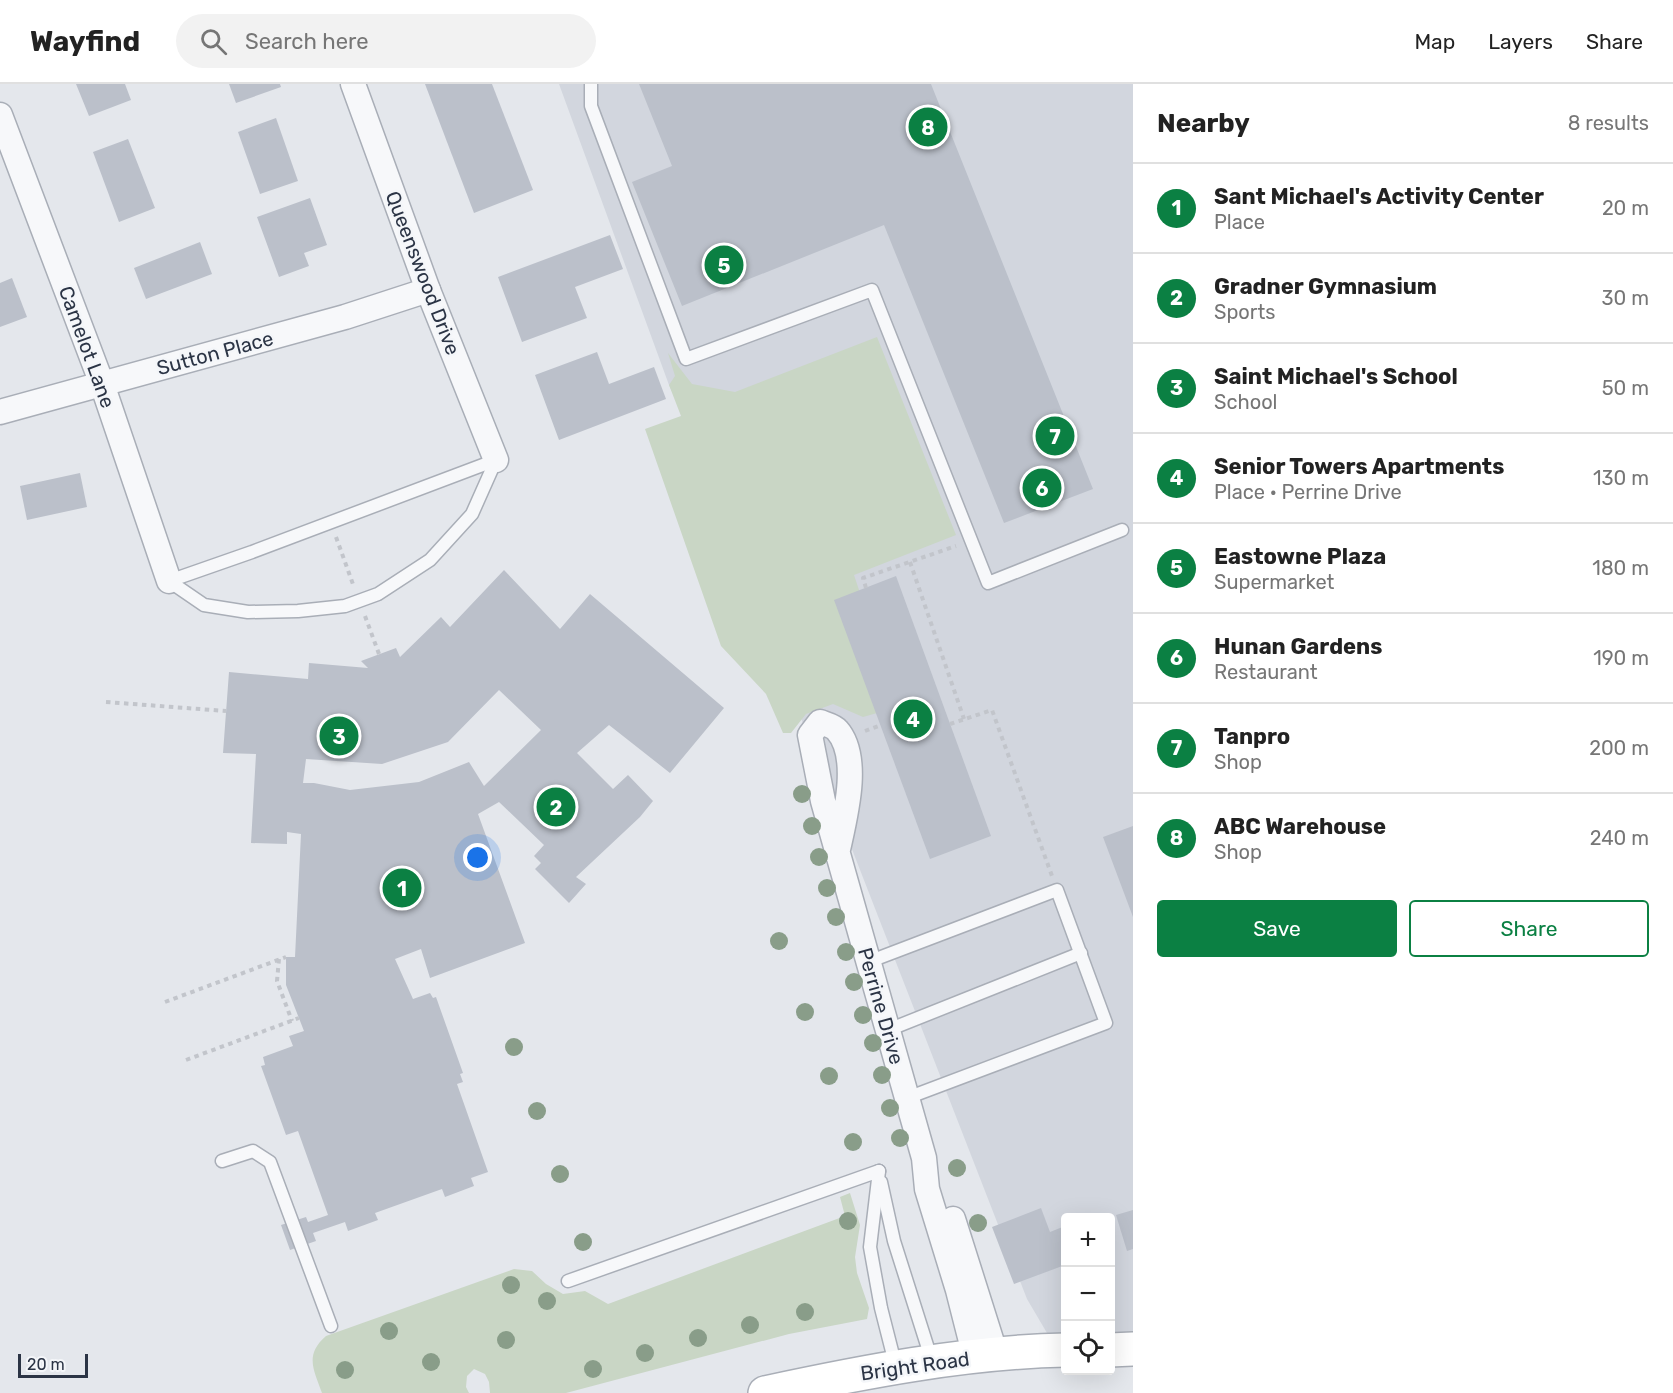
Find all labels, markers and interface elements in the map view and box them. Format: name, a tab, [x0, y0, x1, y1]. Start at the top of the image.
search box	[176, 14, 596, 68]
text: Wayfind	[30, 25, 140, 58]
icon: search	[197, 25, 230, 58]
text: Search here	[245, 28, 369, 55]
text: Map	[1414, 29, 1455, 54]
text: Layers	[1488, 29, 1553, 54]
text: Share	[1586, 29, 1643, 54]
pin: 8	[908, 104, 948, 150]
text: Nearby	[1157, 108, 1250, 139]
text: 8 results	[1568, 111, 1649, 135]
text: Sant Michael's Activity Center	[1214, 183, 1544, 210]
street label: Queenswood Drive	[381, 188, 465, 358]
text: 1	[1172, 196, 1181, 220]
text: 20 m	[1602, 196, 1649, 220]
text: Place	[1214, 210, 1265, 234]
pin: 5	[704, 242, 744, 288]
text: Gradner Gymnasium	[1214, 273, 1437, 300]
street label: Camelot Lane	[54, 283, 120, 411]
text: 2	[1170, 286, 1183, 310]
text: 30 m	[1602, 286, 1649, 310]
text: Sports	[1214, 300, 1275, 324]
street label: Sutton Place	[154, 326, 276, 380]
text: Saint Michael's School	[1214, 363, 1458, 390]
text: 3	[1170, 376, 1183, 400]
text: 50 m	[1602, 376, 1649, 400]
text: School	[1214, 390, 1277, 414]
pin: 7	[1036, 414, 1074, 458]
text: Senior Towers Apartments	[1214, 453, 1504, 480]
pin: 6	[1022, 466, 1062, 510]
text: 4	[1170, 466, 1183, 490]
text: 130 m	[1593, 466, 1649, 490]
text: Place · Perrine Drive	[1214, 480, 1402, 504]
text: Eastowne Plaza	[1214, 543, 1386, 570]
text: 5	[1170, 556, 1183, 580]
text: 180 m	[1592, 556, 1649, 580]
text: Supermarket	[1214, 570, 1334, 594]
text: Hunan Gardens	[1214, 633, 1382, 660]
text: 6	[1170, 646, 1183, 670]
text: 190 m	[1593, 646, 1649, 670]
text: Restaurant	[1214, 660, 1318, 684]
pin: 4	[894, 696, 932, 742]
pin: 3	[320, 714, 358, 758]
text: Tanpro	[1214, 723, 1290, 750]
text: 7	[1171, 736, 1182, 760]
text: 200 m	[1589, 736, 1649, 760]
text: Shop	[1214, 750, 1262, 774]
pin: 2	[536, 784, 576, 830]
text: ABC Warehouse	[1214, 813, 1386, 840]
text: 8	[1170, 826, 1183, 850]
text: 240 m	[1590, 826, 1649, 850]
text: Shop	[1214, 840, 1262, 864]
your location	[463, 843, 492, 872]
pin: 1	[382, 866, 422, 910]
button: Save	[1157, 900, 1397, 957]
button: Share	[1409, 900, 1649, 957]
street label: Perrine Drive	[853, 945, 909, 1067]
map controls	[1061, 1213, 1115, 1375]
button: +	[1061, 1213, 1115, 1267]
button: −	[1061, 1267, 1115, 1321]
button: locate	[1061, 1321, 1115, 1375]
street label: Bright Road	[859, 1346, 971, 1386]
scale bar	[18, 1351, 88, 1378]
text: 20 m	[27, 1355, 65, 1374]

